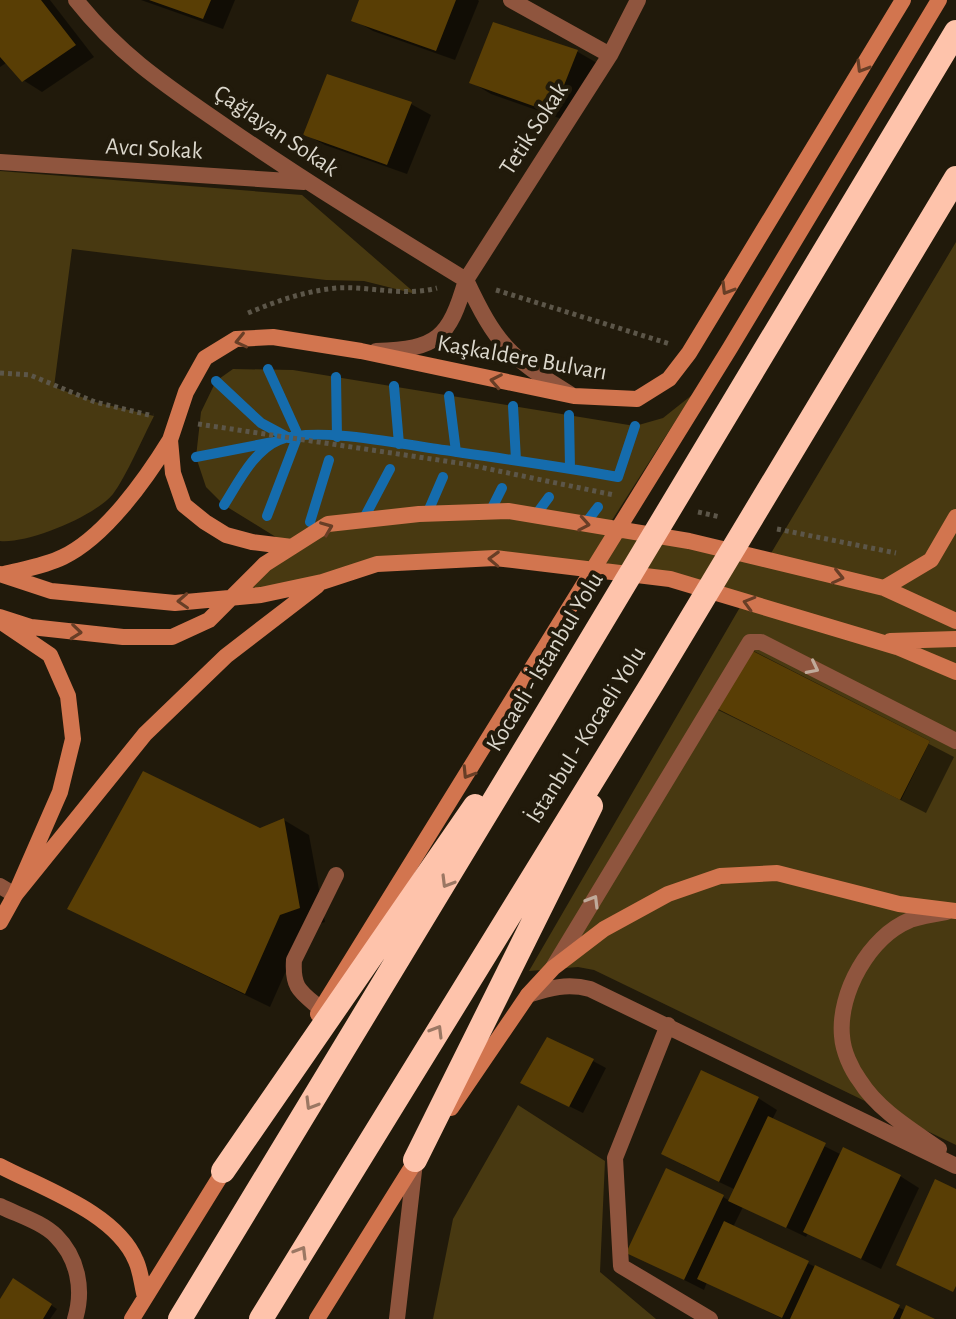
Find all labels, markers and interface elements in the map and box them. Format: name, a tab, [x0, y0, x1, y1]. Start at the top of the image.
one-way arrow	[856, 58, 872, 73]
street label: Tetik Sokak	[495, 79, 573, 179]
street label: Çağlayan Sokak	[210, 81, 343, 181]
street label: Avcı Sokak	[105, 134, 203, 164]
one-way arrow	[722, 280, 737, 295]
street label: Kaşkaldere Bulvarı	[435, 331, 609, 385]
one-way arrow	[234, 332, 248, 349]
one-way arrow	[489, 373, 502, 390]
one-way arrow	[577, 515, 591, 532]
one-way arrow	[319, 521, 333, 538]
one-way arrow	[487, 551, 500, 568]
street label: Kocaeli - İstanbul Yolu	[481, 568, 608, 756]
one-way arrow	[831, 568, 844, 585]
one-way arrow	[176, 593, 189, 610]
one-way arrow	[743, 596, 757, 612]
one-way arrow	[70, 623, 83, 640]
street label: İstanbul - Kocaeli Yolu	[521, 642, 650, 828]
one-way arrow	[804, 659, 819, 674]
one-way arrow	[463, 764, 478, 779]
one-way arrow	[441, 873, 456, 888]
one-way arrow	[584, 895, 599, 910]
one-way arrow	[427, 1025, 443, 1040]
one-way arrow	[305, 1095, 321, 1110]
one-way arrow	[292, 1246, 307, 1261]

